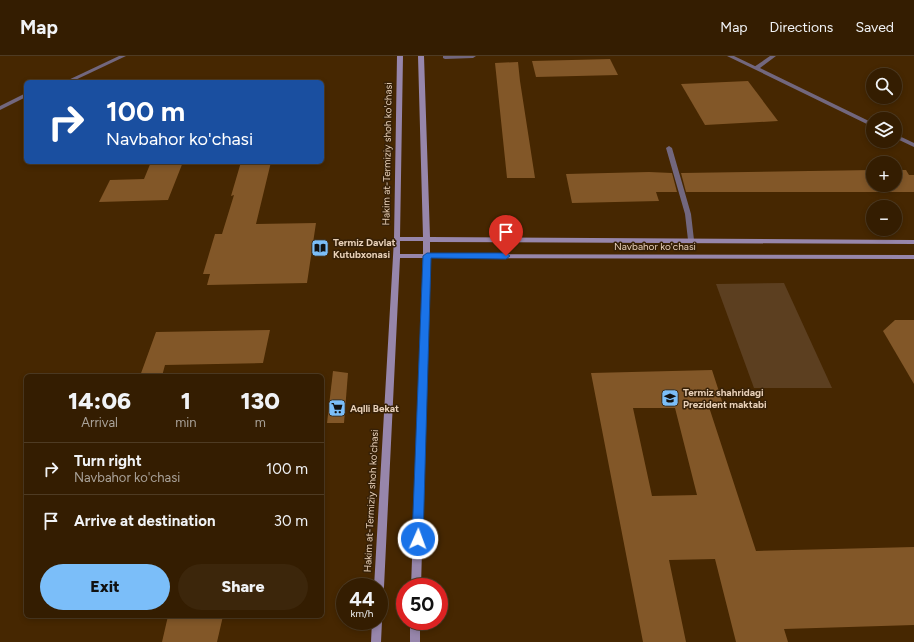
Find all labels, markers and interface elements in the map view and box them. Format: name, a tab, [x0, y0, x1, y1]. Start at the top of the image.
text: Map	[20, 16, 58, 39]
text: Map	[720, 19, 748, 36]
text: Directions	[770, 19, 833, 36]
text: Saved	[855, 19, 894, 36]
map controls	[866, 68, 902, 236]
button: search	[866, 68, 902, 104]
street label: Hakim at-Termiziy shoh ko'chasi	[379, 82, 395, 226]
text: 100 m	[106, 94, 185, 128]
icon: right	[40, 96, 92, 148]
button: layers	[866, 112, 902, 148]
text: Navbahor ko'chasi	[106, 128, 253, 150]
button: +	[866, 156, 902, 192]
button: −	[866, 200, 902, 236]
pin	[489, 215, 523, 256]
icon: arrive	[495, 221, 517, 243]
place label: Termiz Davlat Kutubxonasi	[333, 236, 396, 261]
library icon: Termiz Davlat Kutubxonasi	[310, 238, 330, 258]
street label: Navbahor ko'chasi	[614, 240, 696, 253]
text: 14:06	[68, 386, 131, 415]
text: 1	[181, 386, 191, 415]
text: 130	[241, 386, 280, 415]
place label: Termiz shahridagi Prezident maktabi	[683, 386, 767, 411]
school or university icon: Termiz shahridagi Prezident maktabi	[660, 388, 680, 408]
supermarket icon: Aqlli Bekat	[327, 398, 347, 418]
place label: Aqlli Bekat	[350, 402, 399, 415]
text: Arrival	[81, 415, 118, 430]
text: min	[175, 415, 197, 430]
text: m	[255, 415, 266, 430]
street label: Hakim at-Termiziy shoh ko'chasi	[361, 429, 381, 573]
text: Turn right	[74, 452, 142, 470]
icon: right	[40, 458, 62, 480]
text: 100 m	[266, 460, 308, 478]
text: Navbahor ko'chasi	[74, 470, 180, 485]
icon: arrive	[40, 510, 62, 532]
text: Arrive at destination	[74, 512, 215, 530]
text: 30 m	[274, 512, 308, 530]
position arrow	[397, 518, 439, 560]
button: Exit	[40, 564, 170, 610]
button: Share	[178, 564, 308, 610]
speed limit sign: 50	[396, 578, 448, 630]
text: 44	[349, 587, 375, 611]
text: km/h	[351, 607, 373, 620]

